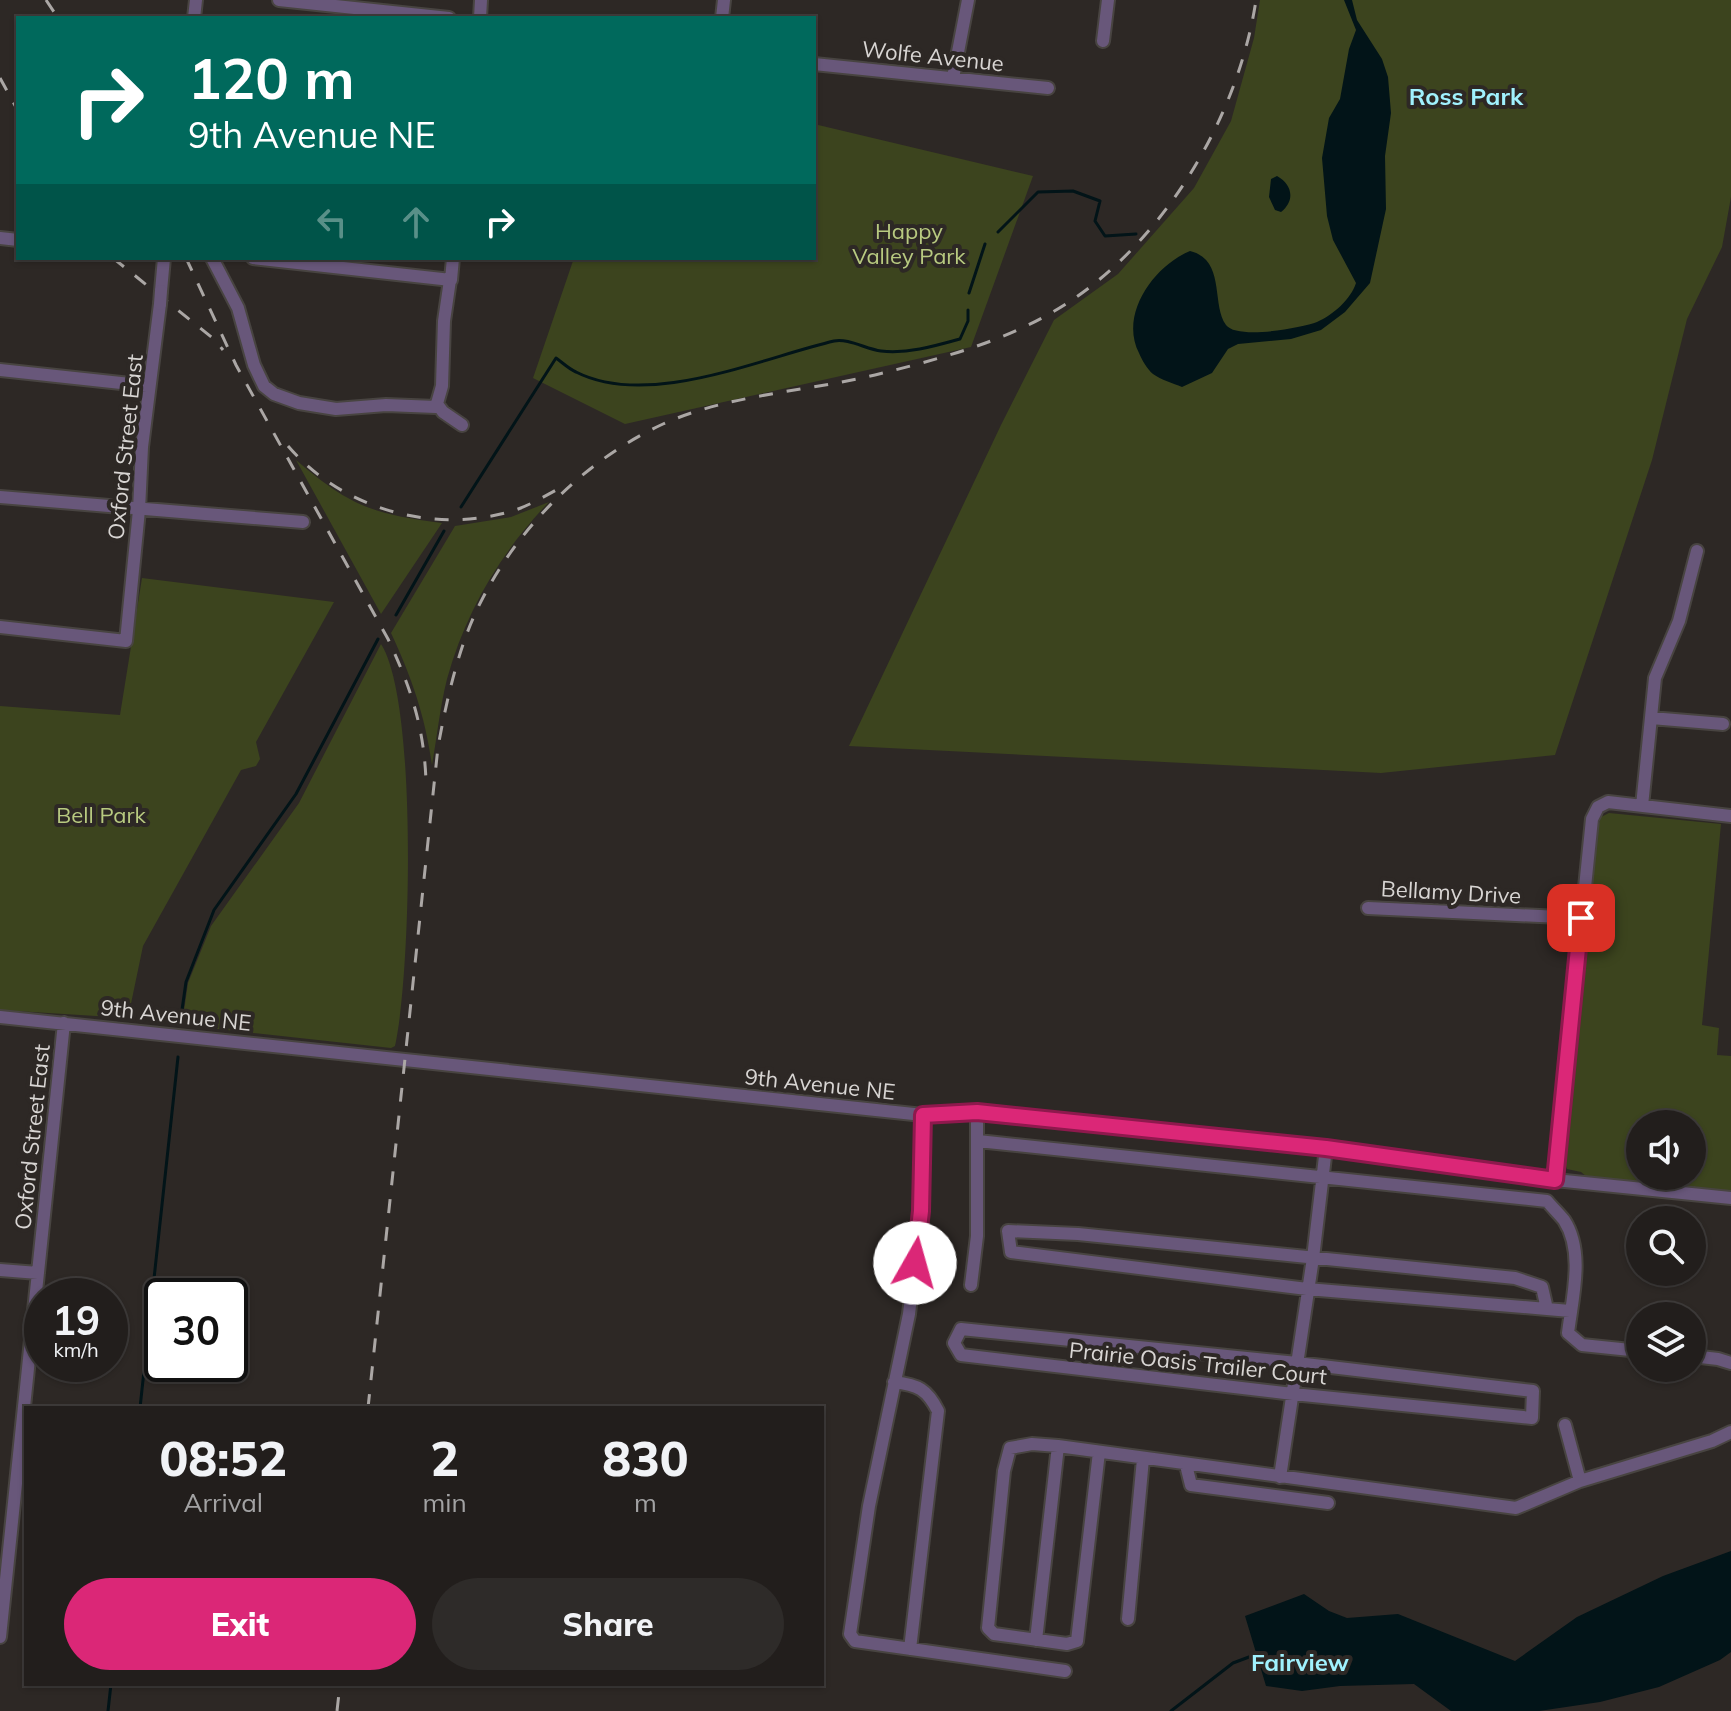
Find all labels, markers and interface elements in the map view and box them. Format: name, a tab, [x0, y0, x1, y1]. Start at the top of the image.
street label: Wolfe Avenue	[861, 35, 1005, 77]
text: 120 m	[188, 43, 355, 113]
icon: right	[56, 48, 160, 152]
district label: Ross Park	[1409, 81, 1524, 111]
text: 9th Avenue NE	[188, 112, 436, 157]
icon: left	[310, 200, 354, 244]
icon: ahead	[394, 200, 438, 244]
icon: right	[478, 200, 522, 244]
park label: Happy Valley Park	[852, 217, 966, 270]
street label: Oxford Street East	[101, 353, 149, 541]
park label: Bell Park	[56, 801, 146, 829]
street label: Bellamy Drive	[1380, 874, 1522, 910]
pin	[1547, 884, 1615, 952]
icon: arrive	[1559, 896, 1603, 940]
street label: 9th Avenue NE	[99, 993, 253, 1037]
street label: Oxford Street East	[8, 1043, 56, 1231]
street label: 9th Avenue NE	[743, 1062, 897, 1106]
map controls	[1626, 1110, 1706, 1382]
button: sound	[1626, 1110, 1706, 1190]
button: search	[1626, 1206, 1706, 1286]
position arrow	[873, 1221, 957, 1305]
speed limit sign: 30	[144, 1278, 248, 1382]
text: 19	[52, 1295, 100, 1345]
button: layers	[1626, 1302, 1706, 1382]
street label: Prairie Oasis Trailer Court	[1068, 1336, 1329, 1390]
text: km/h	[53, 1337, 99, 1362]
text: 08:52	[159, 1428, 287, 1488]
text: 2	[430, 1428, 459, 1488]
text: 830	[602, 1428, 689, 1488]
text: Arrival	[183, 1486, 263, 1519]
text: min	[423, 1486, 467, 1519]
text: m	[634, 1486, 657, 1519]
button: Exit	[64, 1578, 416, 1670]
button: Share	[432, 1578, 784, 1670]
district label: Fairview	[1251, 1647, 1349, 1677]

